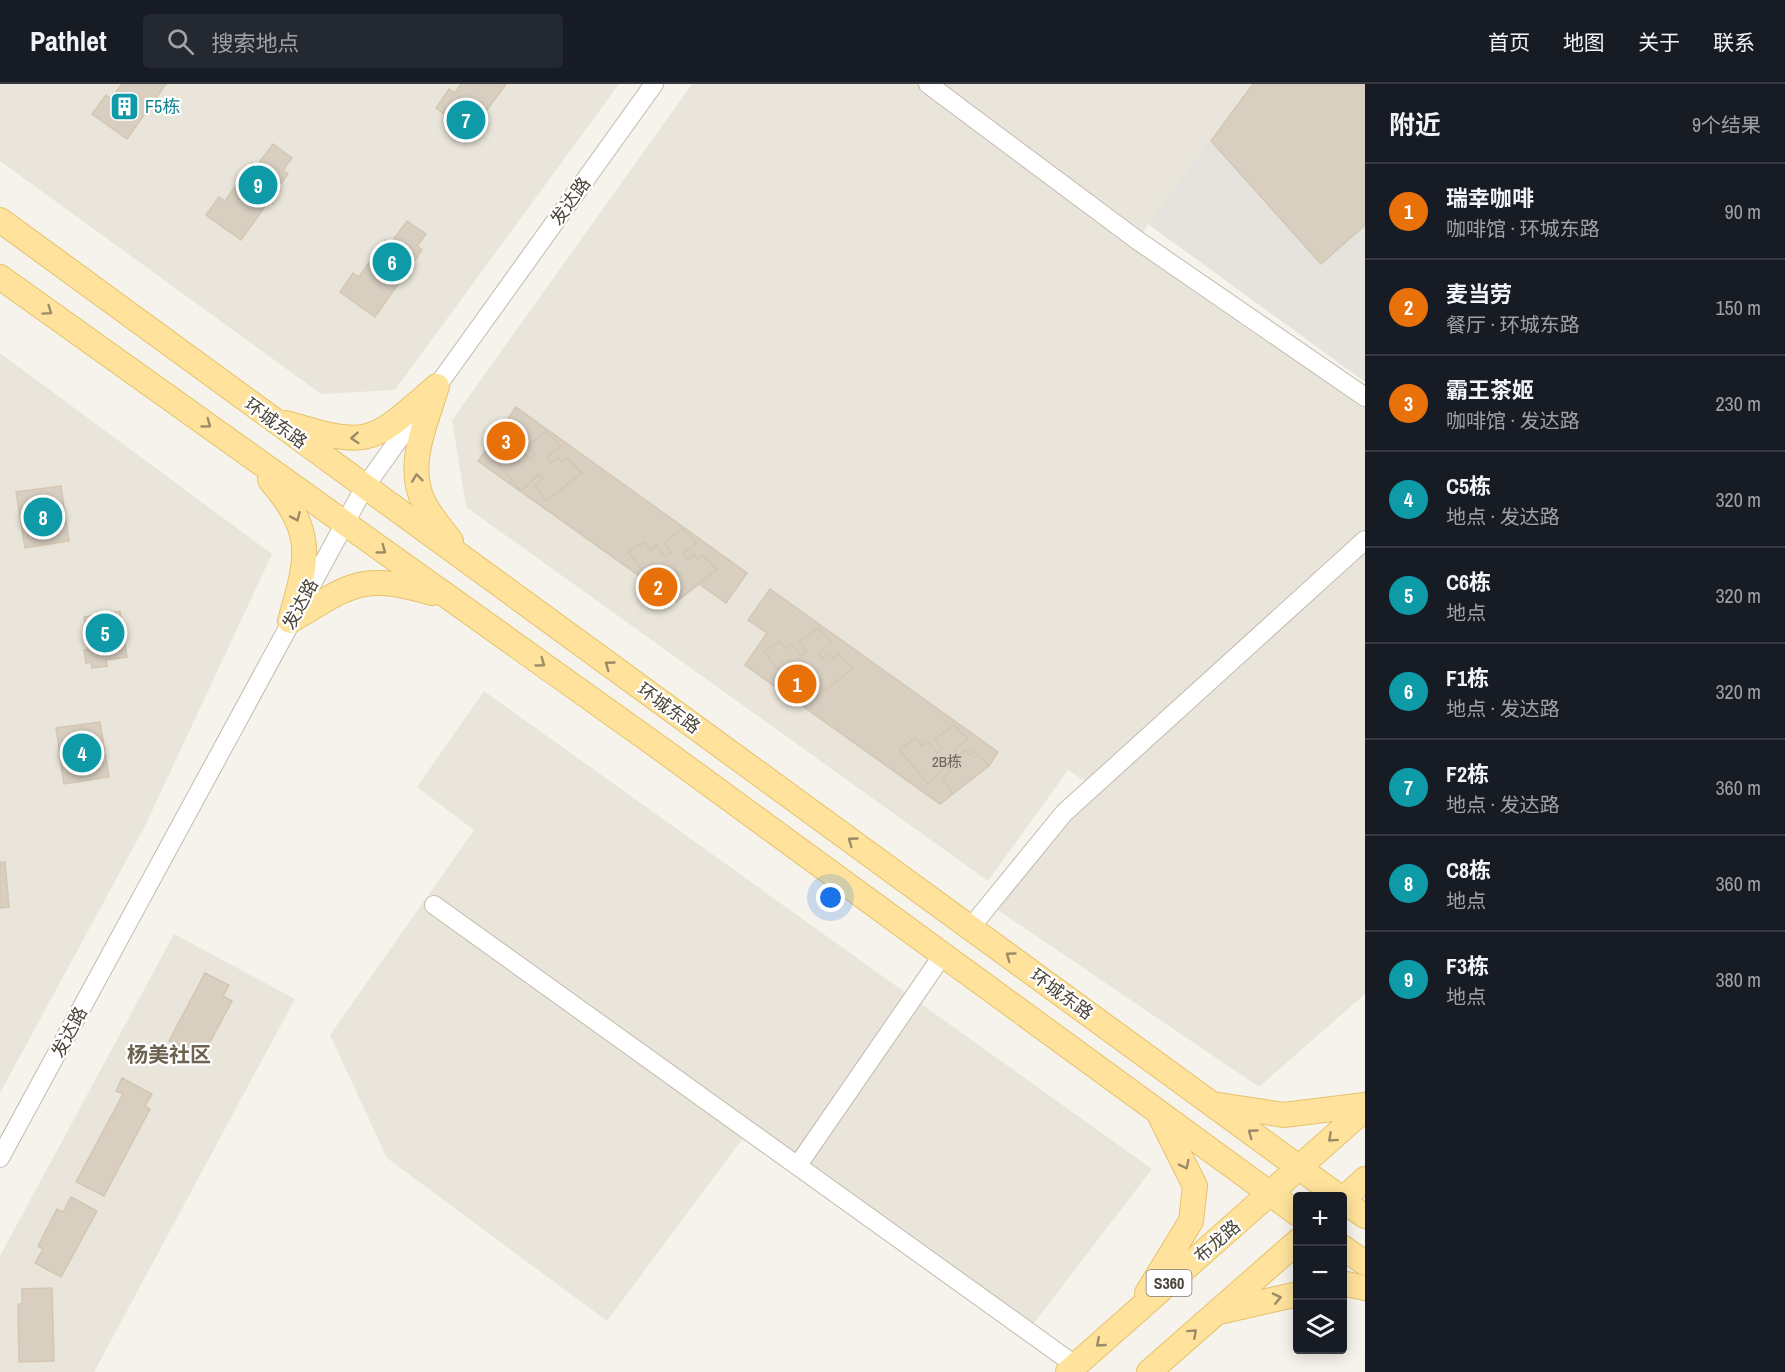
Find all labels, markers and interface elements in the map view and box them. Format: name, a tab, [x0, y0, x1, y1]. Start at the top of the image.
search box	[143, 14, 563, 68]
text: Pathlet	[30, 22, 107, 60]
icon: search	[164, 25, 197, 58]
text: 搜索地点	[212, 28, 300, 58]
text: 首页	[1488, 28, 1530, 57]
text: 地图	[1563, 28, 1605, 57]
text: 关于	[1638, 28, 1680, 57]
text: 联系	[1713, 28, 1755, 57]
building icon: F5栋	[108, 90, 140, 122]
place label: F5栋	[145, 94, 180, 119]
pin: 7	[446, 98, 486, 142]
text: 附近	[1389, 107, 1441, 142]
text: 9个结果	[1692, 111, 1761, 138]
pin: 9	[238, 162, 278, 208]
street label: 发达路	[544, 172, 596, 230]
text: 瑞幸咖啡	[1446, 183, 1534, 213]
text: 1	[1404, 198, 1413, 225]
text: 90 m	[1725, 198, 1761, 225]
text: 咖啡馆 · 环城东路	[1446, 215, 1600, 242]
pin: 6	[372, 240, 412, 285]
text: 麦当劳	[1446, 279, 1512, 309]
text: 2	[1404, 294, 1413, 321]
text: 150 m	[1715, 294, 1761, 321]
one-way arrow	[41, 304, 52, 315]
text: 餐厅 · 环城东路	[1446, 311, 1580, 338]
text: 霸王茶姬	[1446, 375, 1534, 405]
text: 3	[1404, 390, 1413, 417]
text: 230 m	[1715, 390, 1761, 417]
street label: 环城东路	[240, 392, 312, 454]
text: 咖啡馆 · 发达路	[1446, 407, 1580, 434]
one-way arrow	[200, 417, 211, 428]
pin: 3	[486, 418, 526, 464]
one-way arrow	[350, 432, 359, 445]
text: C5栋	[1446, 471, 1491, 501]
one-way arrow	[412, 473, 424, 482]
text: 4	[1404, 486, 1413, 513]
text: 320 m	[1715, 486, 1761, 513]
pin: 8	[24, 494, 63, 540]
text: 地点 · 发达路	[1446, 503, 1560, 530]
one-way arrow	[289, 511, 301, 522]
one-way arrow	[376, 543, 387, 554]
pin: 2	[638, 564, 678, 610]
text: C6栋	[1446, 567, 1491, 597]
street label: 发达路	[276, 574, 324, 634]
text: 5	[1404, 582, 1413, 609]
text: 320 m	[1715, 582, 1761, 609]
text: 地点	[1446, 599, 1486, 626]
pin: 5	[86, 610, 124, 656]
one-way arrow	[534, 656, 545, 667]
one-way arrow	[605, 662, 616, 673]
pin: 1	[778, 662, 816, 706]
text: F1栋	[1446, 663, 1489, 693]
street label: 环城东路	[633, 677, 705, 739]
text: 6	[1404, 678, 1413, 705]
text: 320 m	[1715, 678, 1761, 705]
text: 地点 · 发达路	[1446, 695, 1560, 722]
pin: 4	[62, 730, 101, 776]
house number: 2B栋	[932, 751, 962, 772]
text: F2栋	[1446, 759, 1489, 789]
text: 7	[1404, 774, 1413, 801]
text: 360 m	[1715, 774, 1761, 801]
text: 地点 · 发达路	[1446, 791, 1560, 818]
one-way arrow	[848, 837, 859, 848]
text: C8栋	[1446, 855, 1491, 885]
text: 8	[1404, 870, 1413, 897]
text: 360 m	[1715, 870, 1761, 897]
your location	[816, 883, 845, 912]
text: 地点	[1446, 887, 1486, 914]
text: F3栋	[1446, 951, 1489, 981]
one-way arrow	[1006, 952, 1017, 963]
street label: 环城东路	[1026, 963, 1098, 1025]
text: 9	[1404, 966, 1413, 993]
text: 380 m	[1715, 966, 1761, 993]
text: 地点	[1446, 983, 1486, 1010]
street label: 发达路	[45, 1002, 93, 1062]
district label: 杨美社区	[127, 1040, 211, 1069]
one-way arrow	[1248, 1129, 1259, 1140]
one-way arrow	[1328, 1131, 1339, 1142]
one-way arrow	[1177, 1159, 1189, 1170]
map controls	[1293, 1192, 1347, 1354]
button: +	[1293, 1192, 1347, 1246]
street label: 布龙路	[1188, 1214, 1246, 1268]
button: −	[1293, 1246, 1347, 1300]
road number: S360	[1146, 1270, 1192, 1296]
one-way arrow	[1272, 1293, 1282, 1306]
button: layers	[1293, 1300, 1347, 1354]
one-way arrow	[1186, 1329, 1197, 1340]
one-way arrow	[1096, 1336, 1107, 1347]

